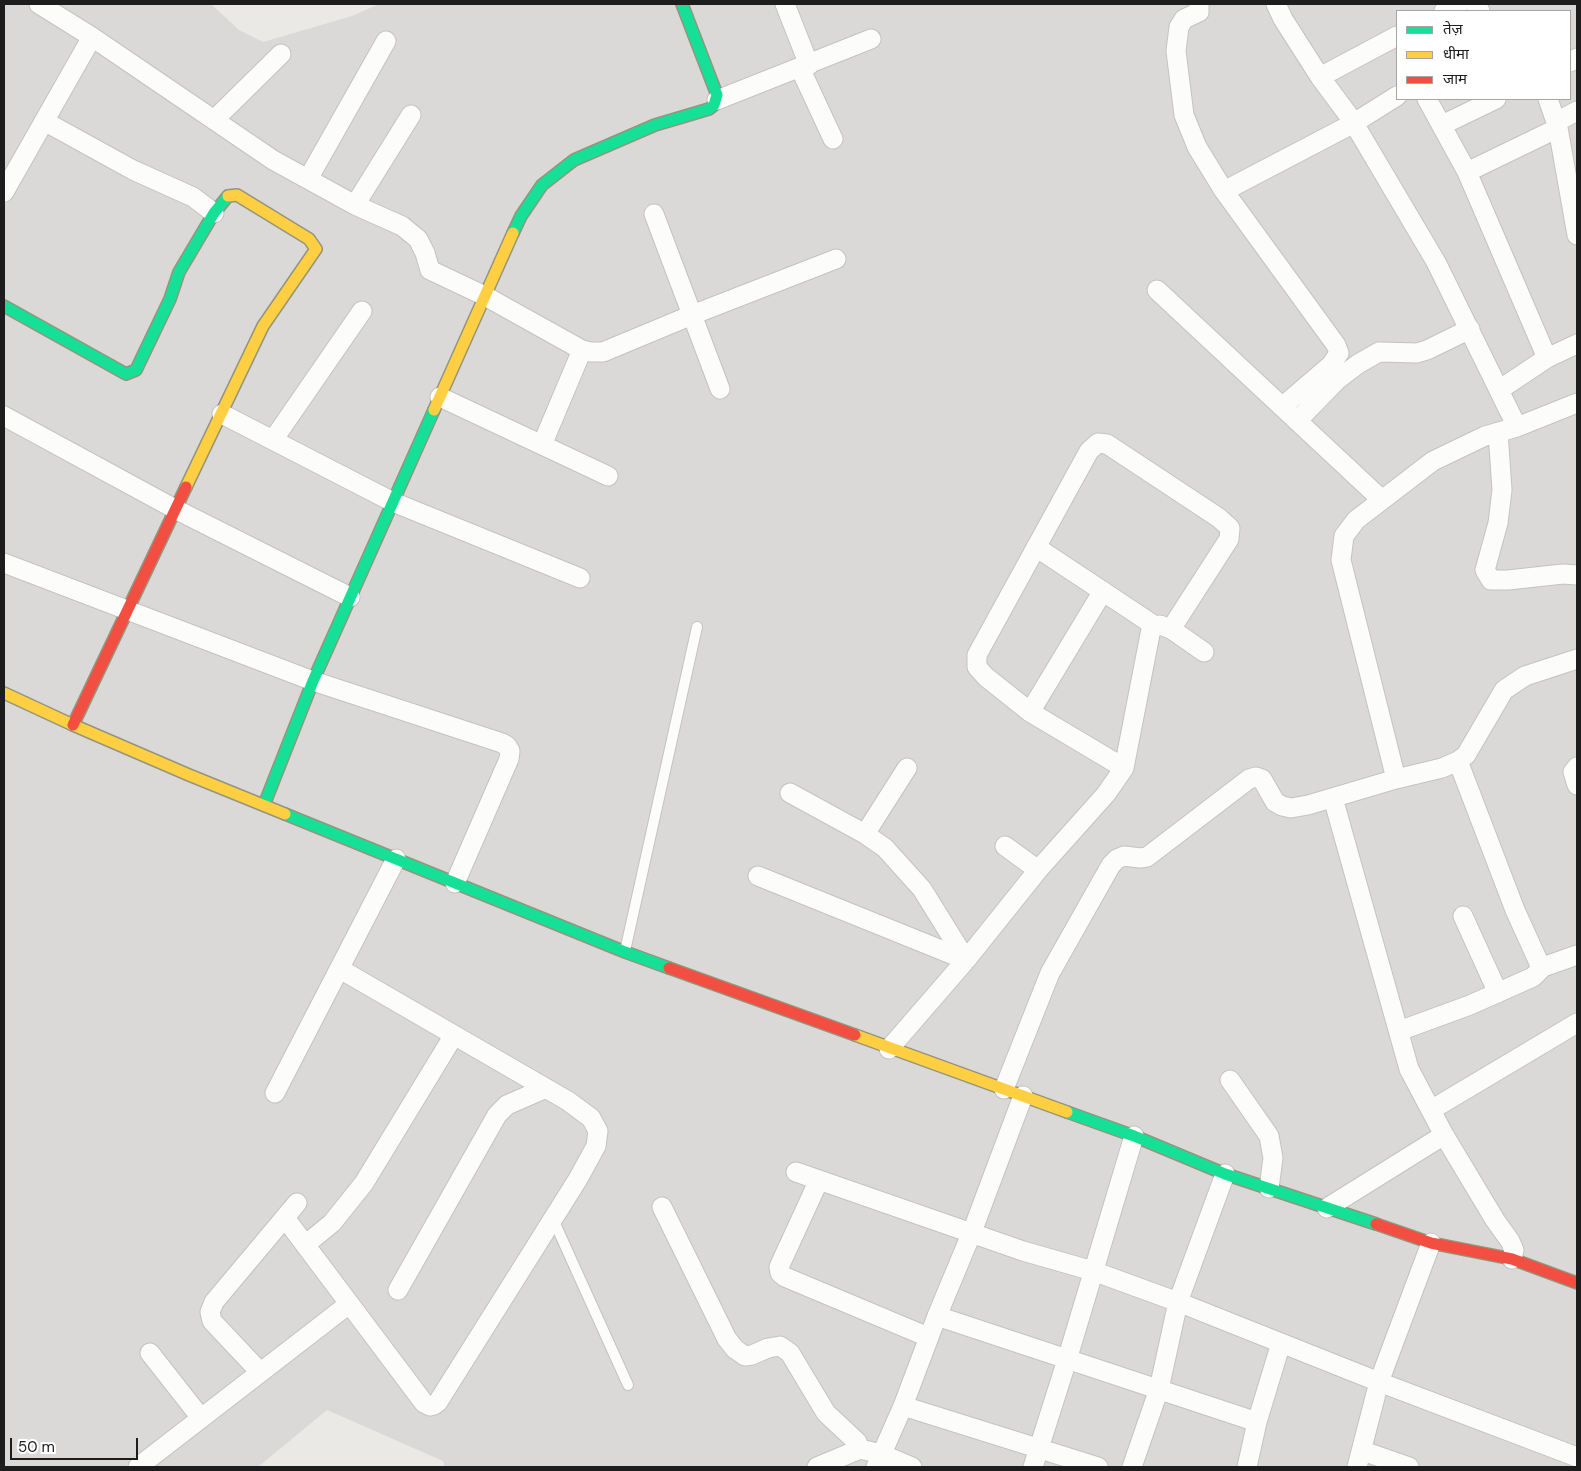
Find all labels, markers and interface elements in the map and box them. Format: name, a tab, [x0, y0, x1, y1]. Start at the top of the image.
legend	[1396, 10, 1571, 100]
text: तेज़	[1443, 19, 1463, 39]
text: धीमा	[1443, 44, 1469, 64]
text: जाम	[1443, 69, 1467, 89]
scale bar	[12, 1428, 140, 1460]
text: 50 m	[18, 1437, 55, 1457]

